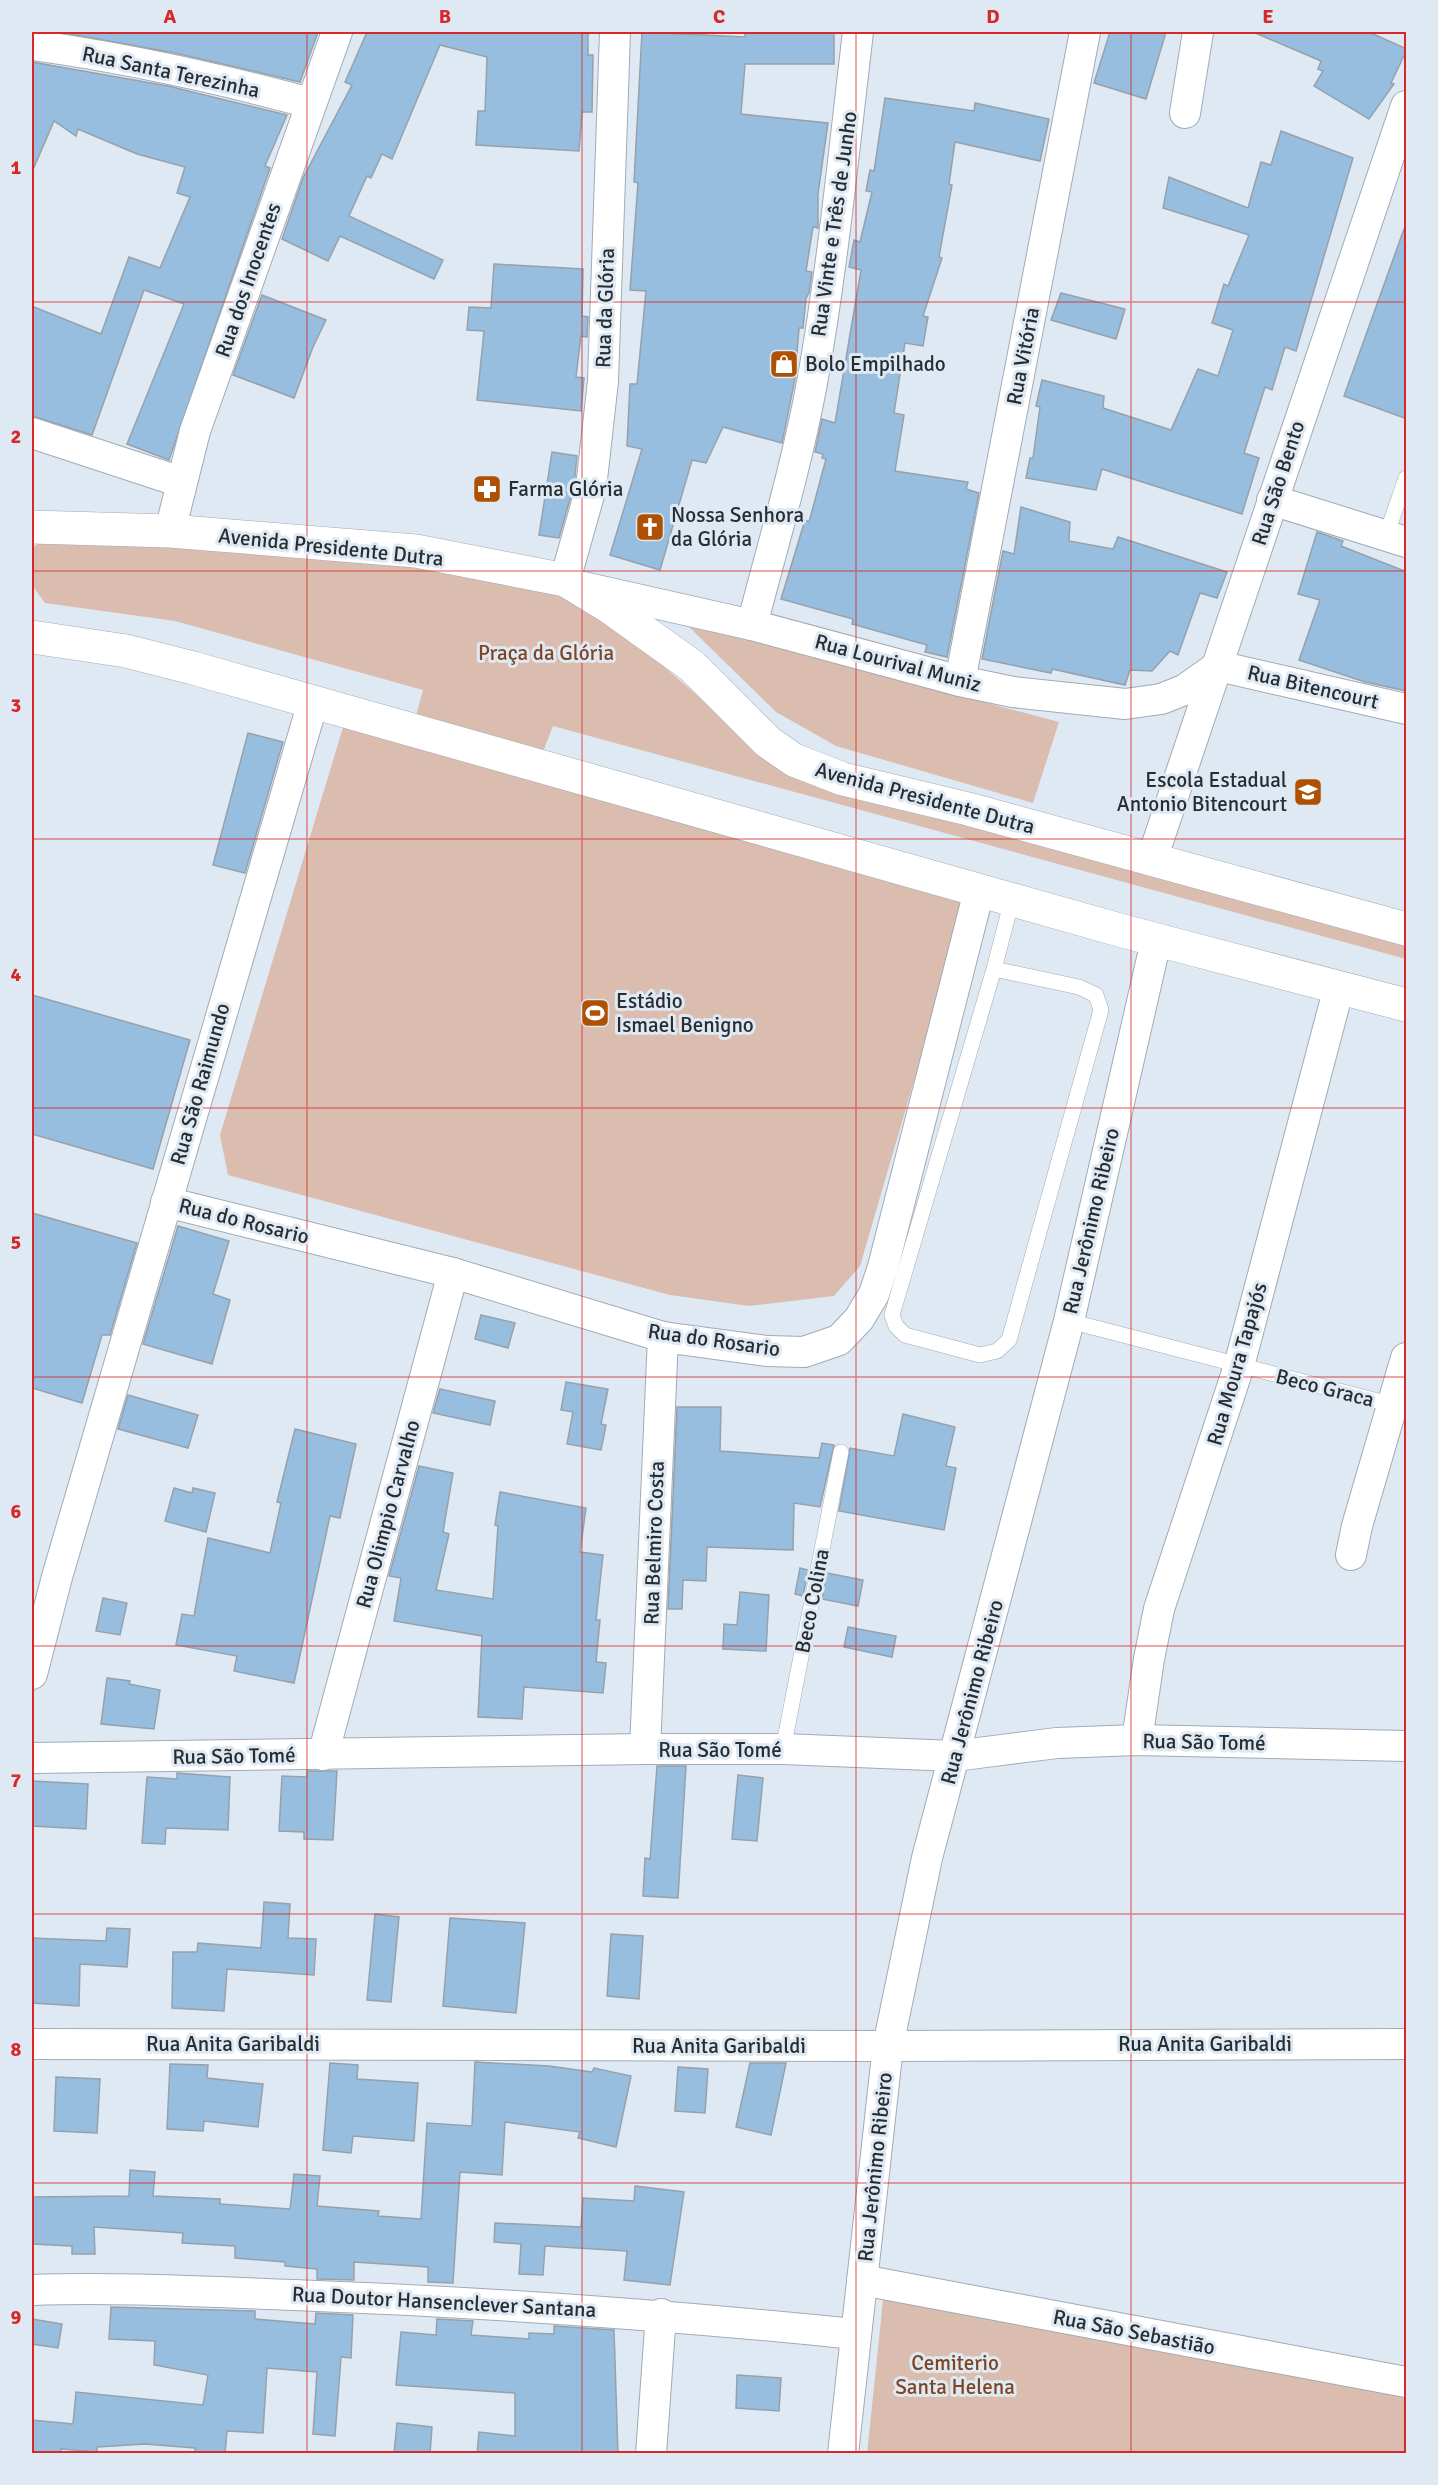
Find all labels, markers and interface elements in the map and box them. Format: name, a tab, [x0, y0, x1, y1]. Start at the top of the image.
text: A	[164, 4, 177, 29]
text: B	[439, 4, 451, 29]
text: C	[713, 4, 725, 29]
text: D	[986, 4, 1000, 29]
text: E	[1262, 4, 1274, 29]
street label: Rua Santa Terezinha	[80, 40, 262, 104]
street label: Rua Vinte e Três de Junho	[805, 110, 863, 338]
text: 1	[11, 155, 22, 180]
street label: Rua dos Inocentes	[209, 199, 287, 361]
street label: Rua da Glória	[590, 248, 620, 368]
street label: Rua Vitória	[1001, 305, 1045, 407]
shop icon: Bolo Empilhado	[768, 348, 800, 380]
place label: Bolo Empilhado	[805, 351, 946, 377]
street label: Rua São Bento	[1246, 417, 1310, 549]
text: 2	[11, 424, 21, 449]
pharmacy icon: Farma Glória	[471, 473, 503, 505]
place label: Farma Glória	[508, 476, 623, 502]
place label: Nossa Senhora da Glória	[671, 502, 804, 552]
church icon: Nossa Senhora da Glória	[634, 511, 666, 543]
street label: Avenida Presidente Dutra	[217, 522, 445, 572]
street label: Rua Lourival Muniz	[812, 628, 984, 698]
park label: Praça da Glória	[478, 640, 614, 666]
street label: Rua Bitencourt	[1245, 659, 1381, 715]
text: 3	[11, 693, 21, 718]
street label: Avenida Presidente Dutra	[812, 756, 1038, 840]
place label: Escola Estadual Antonio Bitencourt	[1117, 767, 1287, 817]
school or university icon: Escola Estadual Antonio Bitencourt	[1292, 776, 1324, 808]
text: 4	[11, 962, 22, 987]
place label: Estádio Ismael Benigno	[616, 988, 754, 1038]
sports icon: Estádio Ismael Benigno	[579, 997, 611, 1029]
street label: Rua São Raimundo	[164, 1000, 236, 1168]
street label: Rua Jerônimo Ribeiro	[1057, 1125, 1125, 1317]
street label: Rua do Rosario	[176, 1192, 312, 1250]
text: 5	[11, 1230, 21, 1255]
street label: Rua Moura Tapajós	[1201, 1280, 1273, 1448]
street label: Rua do Rosario	[646, 1318, 782, 1362]
street label: Beco Graca	[1273, 1363, 1377, 1413]
street label: Rua Olimpio Carvalho	[350, 1417, 426, 1611]
street label: Rua Belmiro Costa	[638, 1460, 670, 1626]
text: 6	[11, 1499, 22, 1524]
street label: Beco Colina	[789, 1547, 835, 1655]
street label: Rua Jerônimo Ribeiro	[935, 1597, 1009, 1787]
street label: Rua São Tomé	[1142, 1728, 1266, 1756]
street label: Rua São Tomé	[658, 1737, 782, 1763]
street label: Rua São Tomé	[172, 1742, 296, 1770]
text: 7	[11, 1768, 22, 1793]
street label: Rua Anita Garibaldi	[146, 2031, 320, 2057]
street label: Rua Anita Garibaldi	[1118, 2031, 1292, 2057]
street label: Rua Anita Garibaldi	[632, 2033, 806, 2059]
text: 8	[11, 2037, 22, 2062]
street label: Rua Jerônimo Ribeiro	[852, 2071, 898, 2263]
street label: Rua Doutor Hansenclever Santana	[291, 2281, 597, 2323]
street label: Rua São Sebastião	[1051, 2304, 1217, 2360]
text: 9	[11, 2305, 22, 2330]
park label: Cemiterio Santa Helena	[895, 2350, 1015, 2400]

